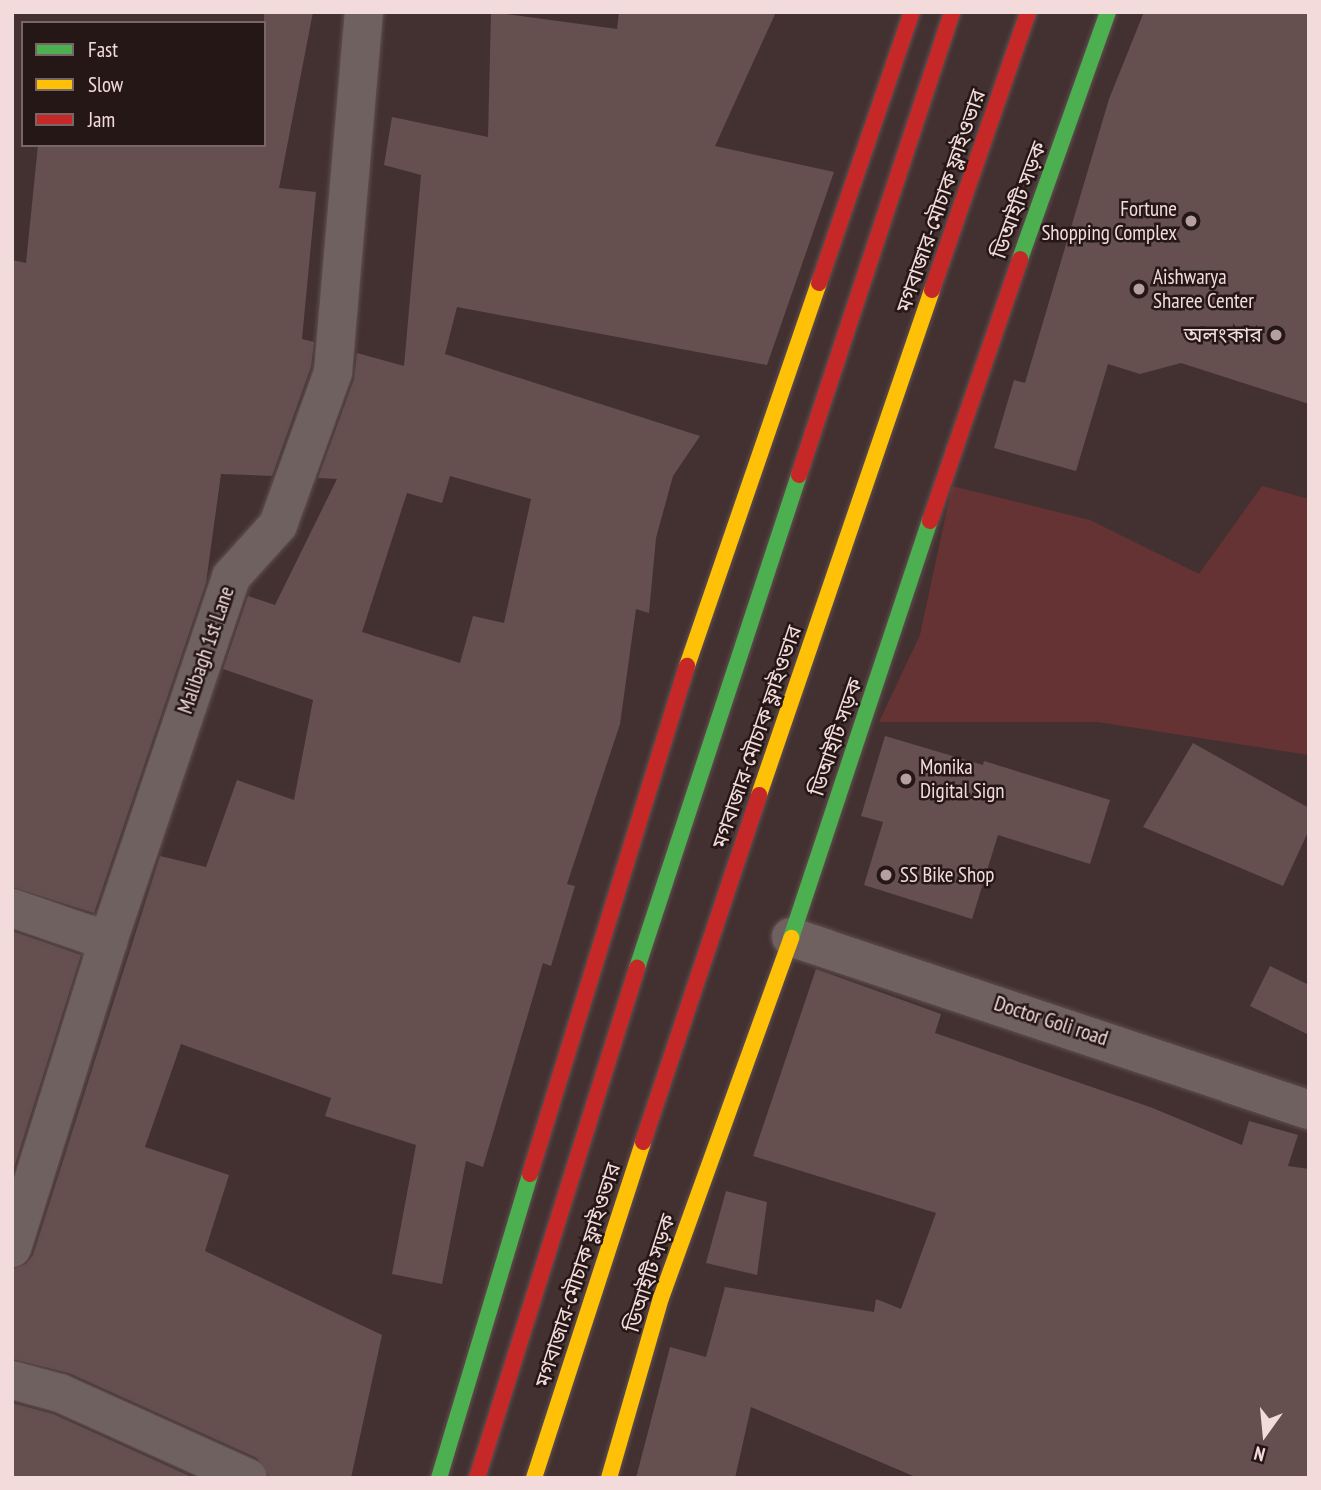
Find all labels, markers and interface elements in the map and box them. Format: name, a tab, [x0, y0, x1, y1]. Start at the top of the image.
legend	[21, 21, 266, 147]
text: Fast	[88, 36, 118, 63]
text: Slow	[88, 71, 123, 98]
street label: মগবাজার-মৌচাক ফ্লাইওভার	[891, 86, 991, 316]
text: Jam	[88, 106, 115, 133]
street label: ডিআইটি সড়ক	[986, 138, 1052, 262]
place label: Fortune Shopping Complex	[1041, 196, 1177, 246]
marker: Fortune Shopping Complex	[1183, 213, 1199, 229]
place label: Aishwarya Sharee Center	[1153, 264, 1254, 314]
marker: Aishwarya Sharee Center	[1131, 281, 1147, 297]
place label: অলংকার	[1184, 322, 1262, 348]
marker: অলংকার	[1268, 327, 1284, 343]
street label: Malibagh 1st Lane	[172, 583, 240, 717]
street label: মগবাজার-মৌচাক ফ্লাইওভার	[707, 622, 807, 852]
street label: ডিআইটি সড়ক	[804, 675, 868, 799]
place label: Monika Digital Sign	[920, 754, 1005, 804]
marker: Monika Digital Sign	[898, 771, 914, 787]
place label: SS Bike Shop	[900, 862, 994, 888]
marker: SS Bike Shop	[878, 867, 894, 883]
street label: Doctor Goli road	[991, 991, 1111, 1051]
street label: মগবাজার-মৌচাক ফ্লাইওভার	[530, 1160, 626, 1390]
street label: ডিআইটি সড়ক	[619, 1211, 681, 1335]
north arrow	[1230, 1399, 1300, 1469]
text: N	[1252, 1441, 1268, 1467]

